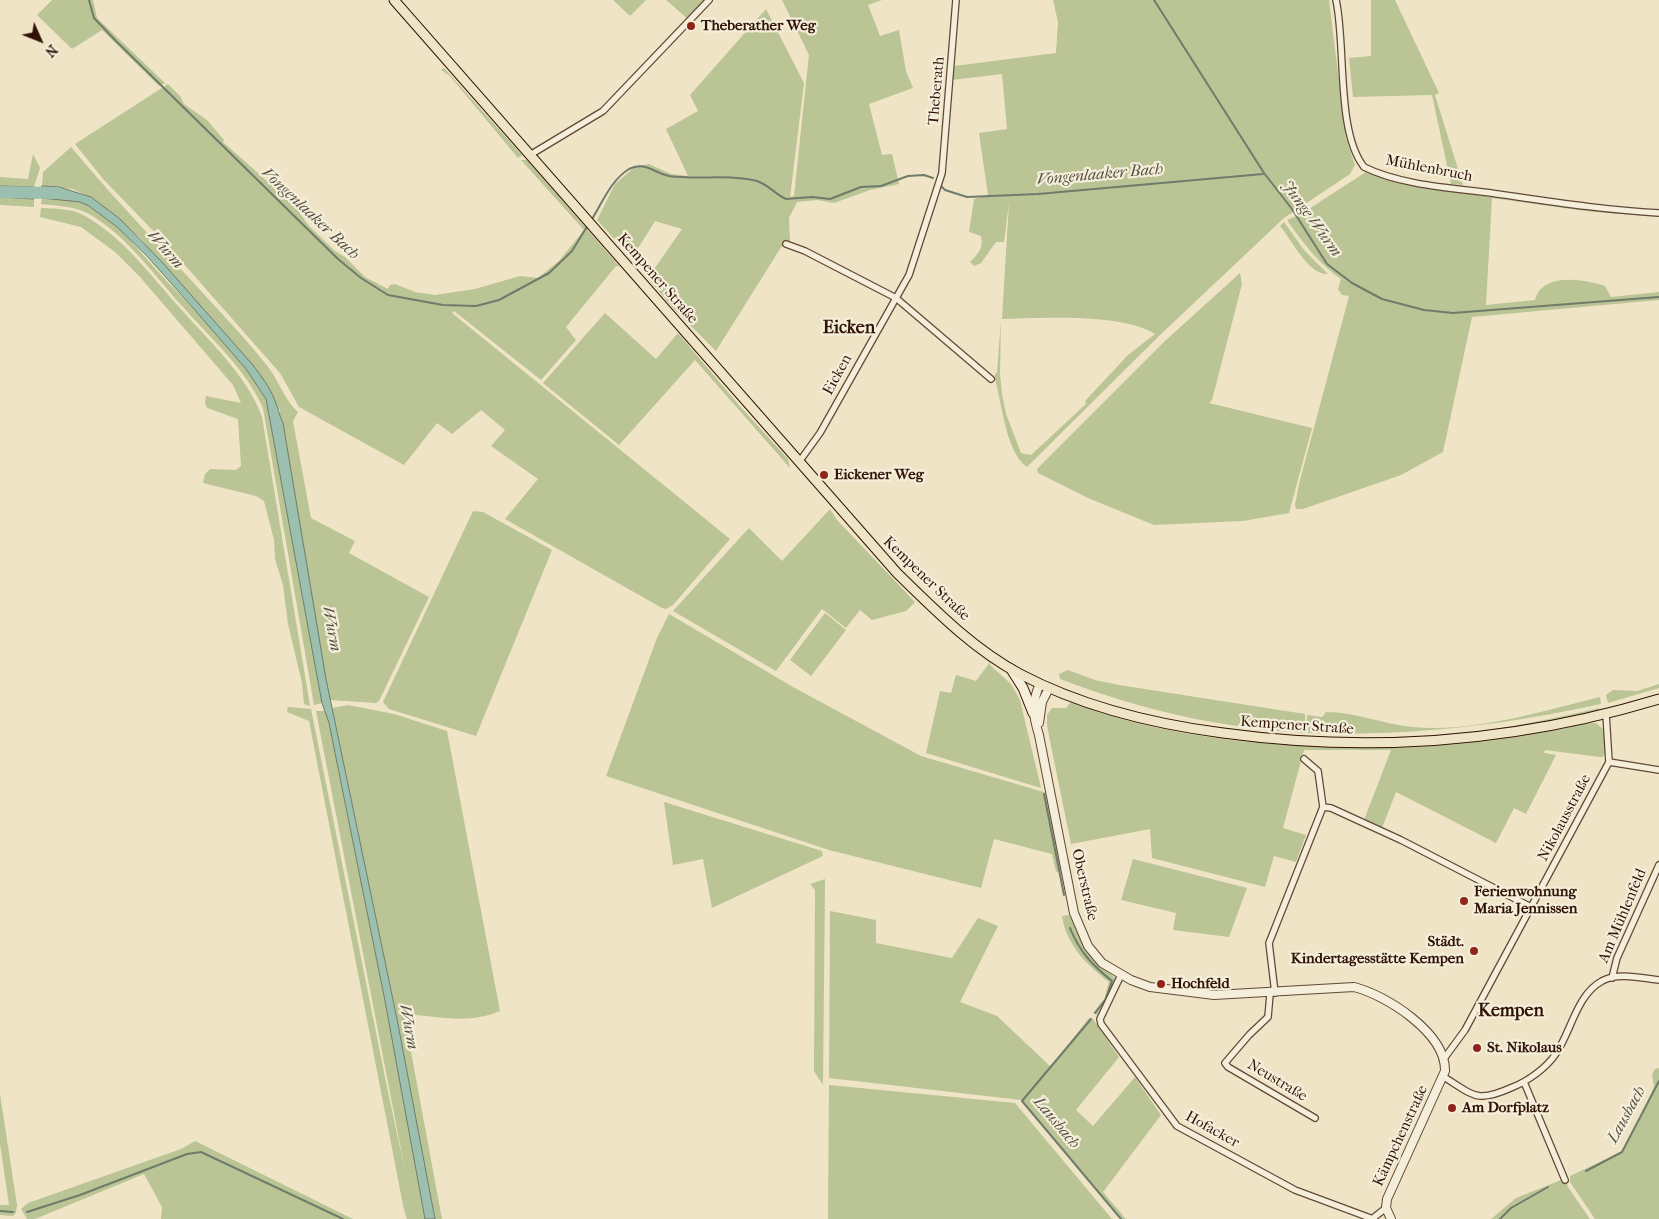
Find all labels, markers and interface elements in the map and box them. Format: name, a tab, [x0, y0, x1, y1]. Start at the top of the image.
north arrow	[15, 15, 65, 65]
place label: Theberather Weg	[701, 17, 816, 35]
marker: Theberather Weg	[685, 20, 697, 32]
text: N	[41, 41, 61, 60]
street label: Theberath	[925, 56, 949, 126]
street label: Mühlenbruch	[1384, 152, 1474, 186]
water label: Vongenlaaker Bach	[1036, 160, 1164, 190]
water label: Vongenlaaker Bach	[257, 164, 363, 264]
water label: Junge Wurm	[1277, 177, 1345, 261]
water label: Wurm	[143, 227, 187, 273]
street label: Kempener Straße	[613, 230, 701, 328]
district label: Eicken	[823, 318, 875, 340]
street label: Eicken	[820, 352, 856, 398]
place label: Eickener Weg	[834, 466, 924, 484]
marker: Eickener Weg	[818, 469, 830, 481]
street label: Kempener Straße	[879, 533, 973, 625]
water label: Wurm	[317, 605, 345, 653]
street label: Kempener Straße	[1240, 713, 1354, 739]
street label: Nikolausstraße	[1535, 772, 1595, 864]
street label: Oberstraße	[1067, 847, 1101, 923]
street label: Am Mühlenfeld	[1595, 866, 1651, 966]
place label: Ferienwohnung Maria Jennissen	[1474, 883, 1577, 918]
marker: Ferienwohnung Maria Jennissen	[1458, 895, 1470, 907]
place label: Städt. Kindertagesstätte Kempen	[1291, 933, 1464, 968]
marker: Städt. Kindertagesstätte Kempen	[1468, 945, 1480, 957]
place label: Hochfeld	[1171, 975, 1230, 993]
marker: Hochfeld	[1155, 978, 1167, 990]
district label: Kempen	[1478, 1001, 1544, 1023]
water label: Wurm	[394, 1003, 422, 1051]
place label: St. Nikolaus	[1487, 1039, 1562, 1057]
marker: St. Nikolaus	[1471, 1042, 1483, 1054]
street label: Neustraße	[1244, 1056, 1310, 1106]
street label: Kämpchenstraße	[1370, 1083, 1432, 1189]
water label: Lausbach	[1604, 1083, 1650, 1147]
water label: Lausbach	[1029, 1093, 1083, 1153]
place label: Am Dorfplatz	[1462, 1099, 1549, 1117]
marker: Am Dorfplatz	[1446, 1102, 1458, 1114]
street label: Hofacker	[1182, 1108, 1242, 1152]

